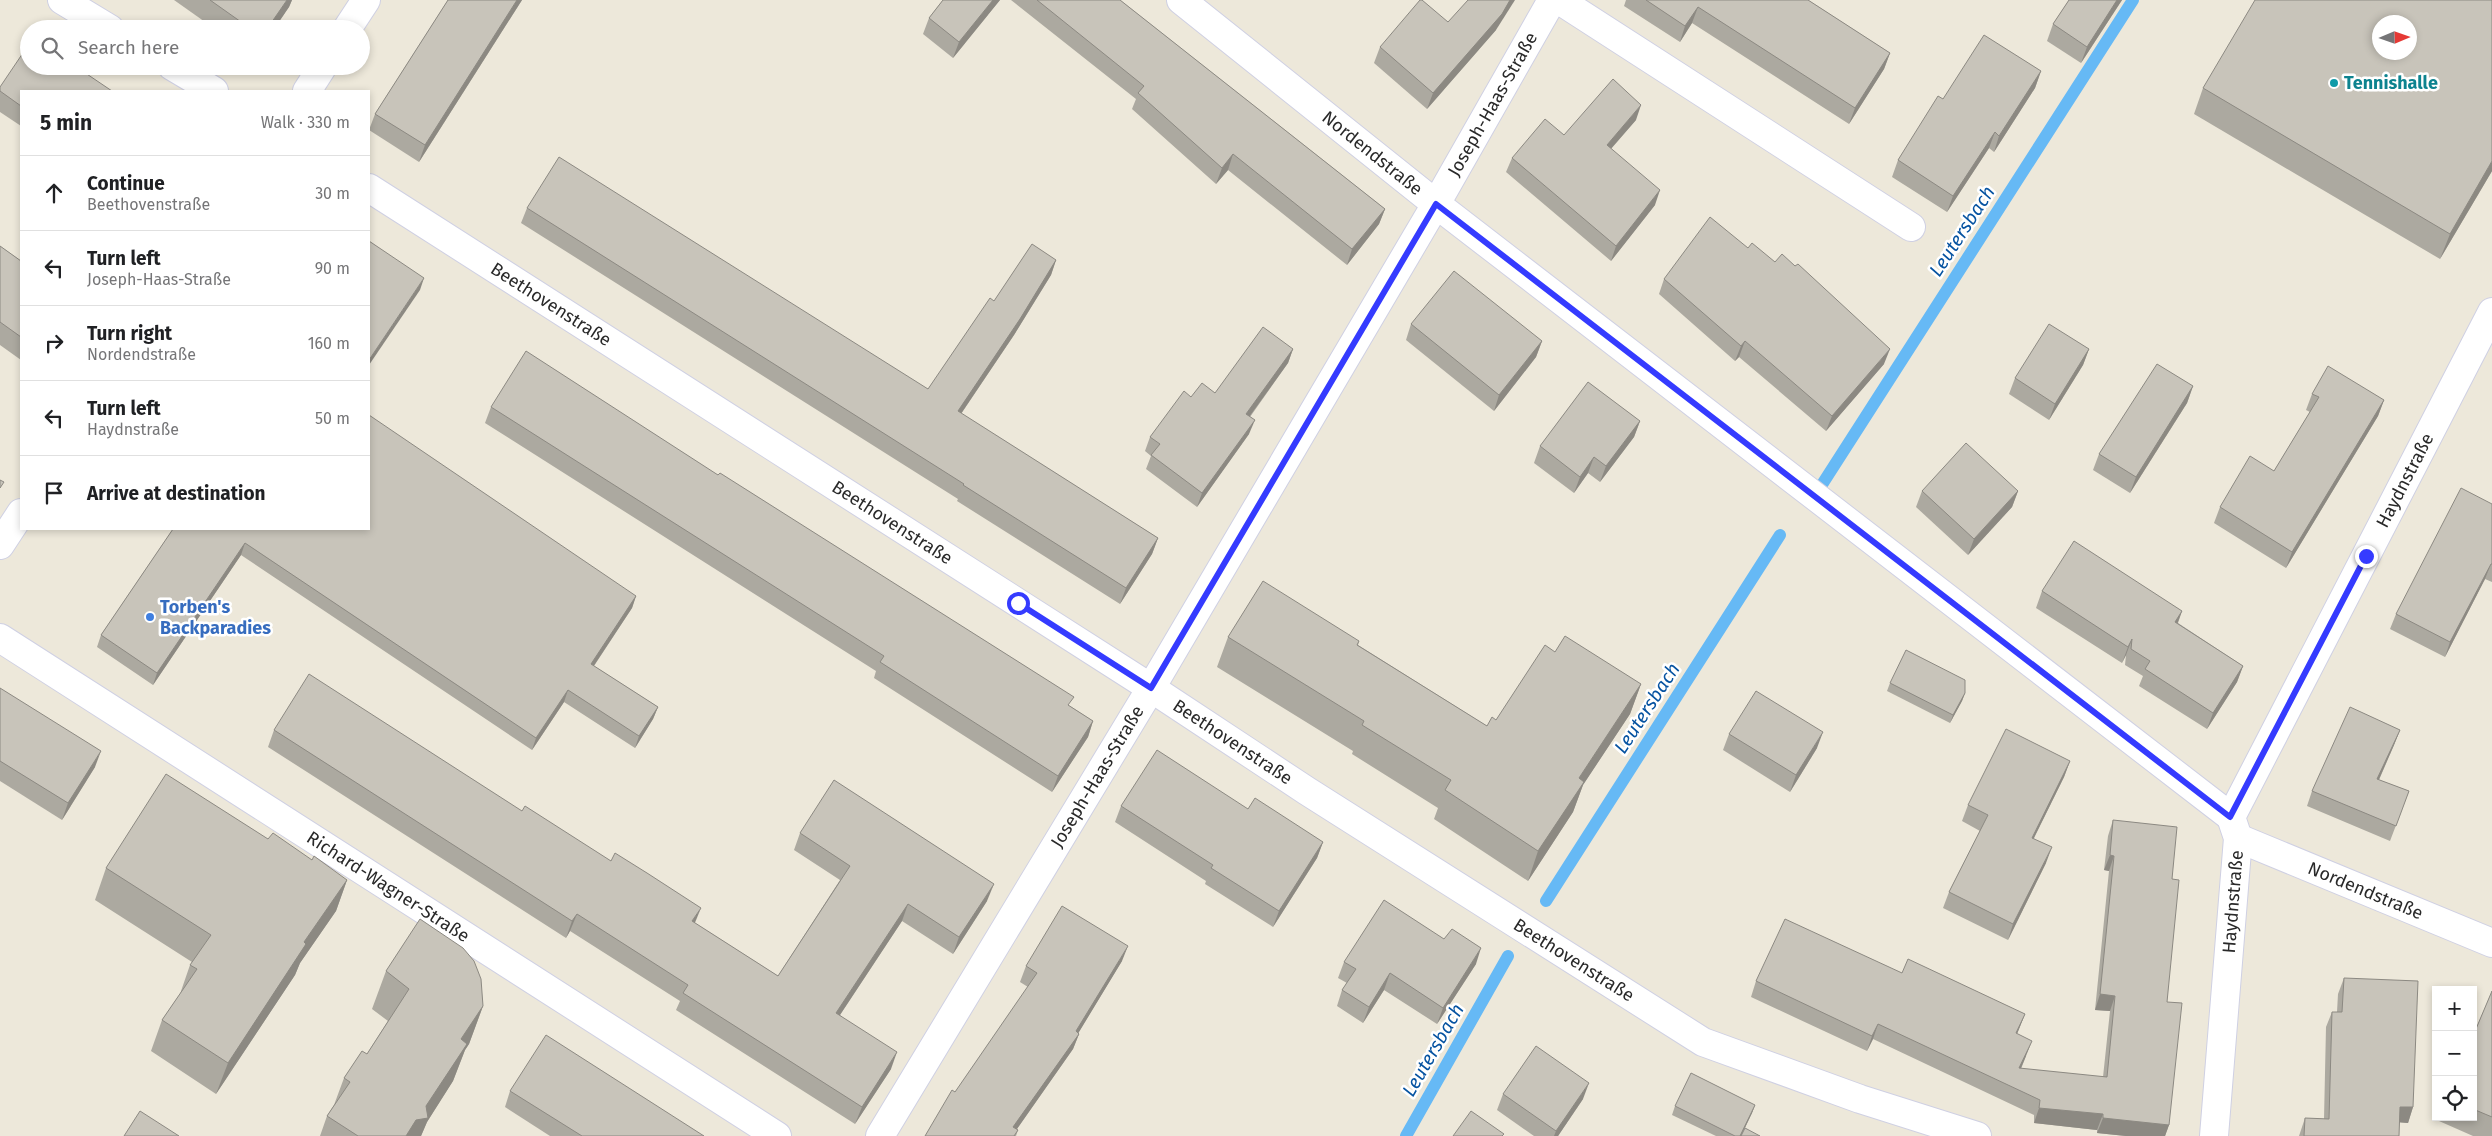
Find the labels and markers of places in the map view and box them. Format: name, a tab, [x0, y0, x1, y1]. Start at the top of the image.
place label: Tennishalle	[2344, 72, 2438, 94]
marker: Tennishalle	[2328, 77, 2340, 89]
place label: Torben's Backparadies	[160, 596, 271, 639]
marker: Torben's Backparadies	[144, 611, 156, 623]

